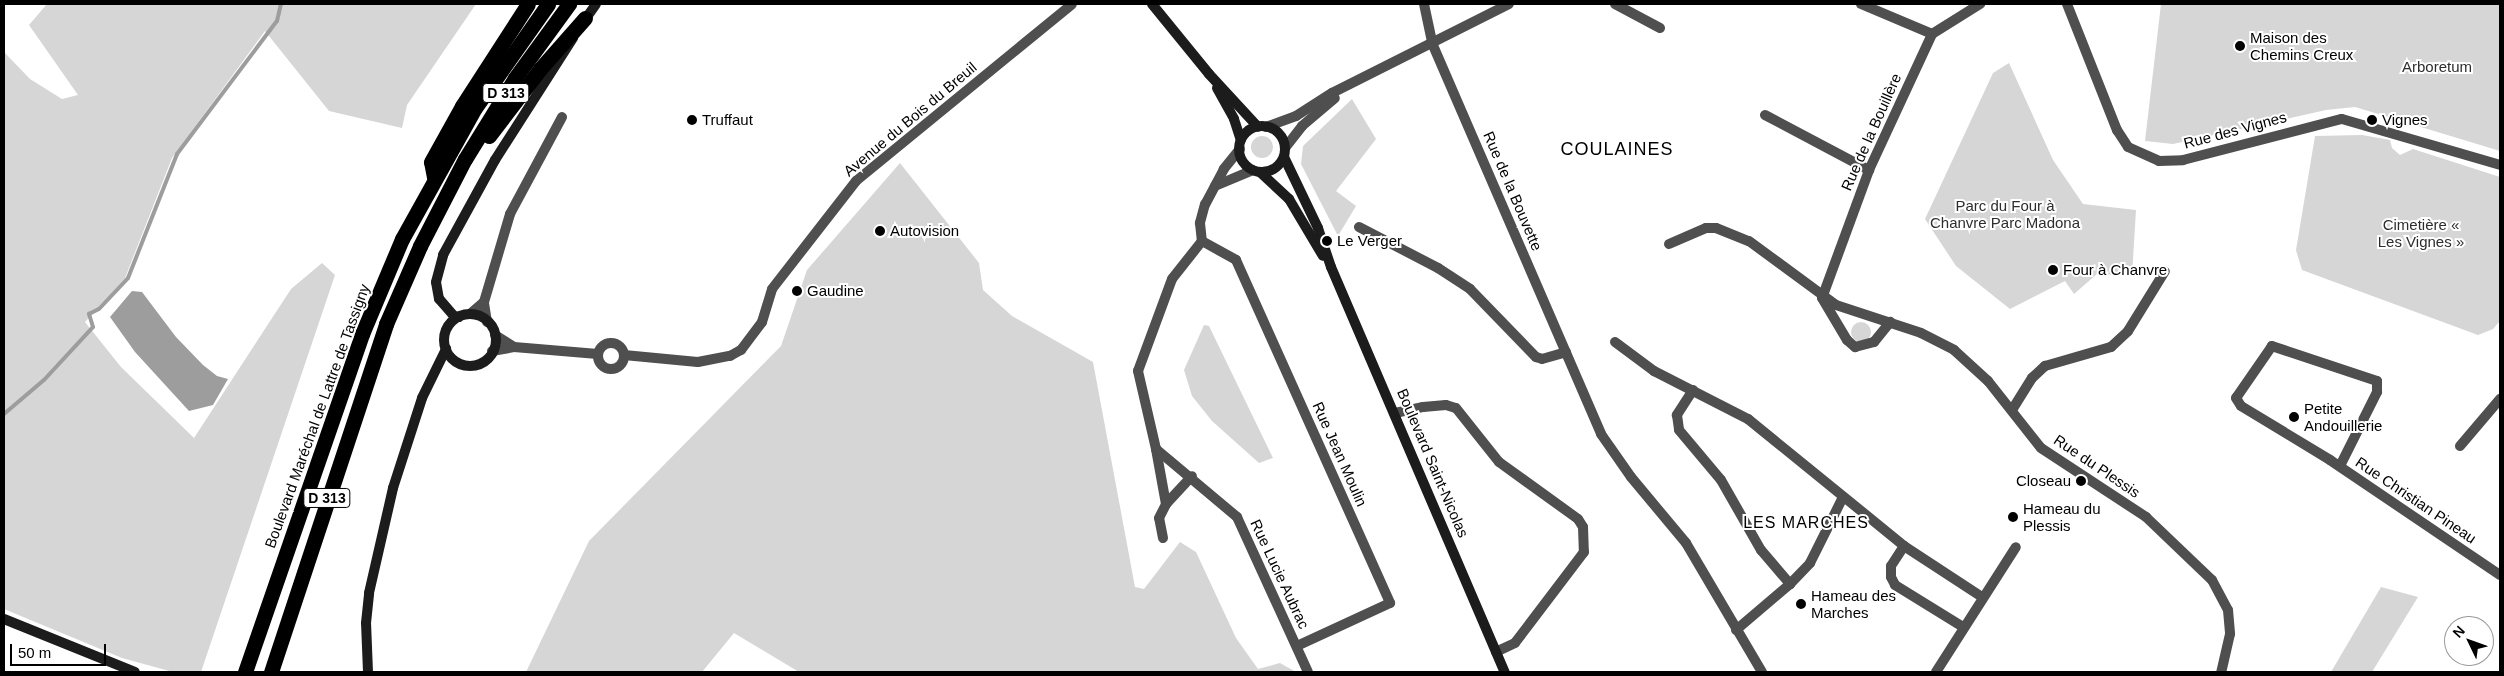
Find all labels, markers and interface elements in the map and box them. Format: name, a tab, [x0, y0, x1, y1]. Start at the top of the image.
place label: Maison des Chemins Creux	[2250, 28, 2353, 63]
marker: Maison des Chemins Creux	[2234, 40, 2246, 52]
street label: Avenue du Bois du Breuil	[840, 58, 980, 180]
park label: Arboretum	[2402, 58, 2472, 76]
street label: Rue de la Bouillère	[1837, 70, 1905, 194]
road number: D 313	[482, 82, 530, 105]
street label: Rue des Vignes	[2182, 108, 2288, 152]
place label: Truffaut	[702, 111, 753, 129]
place label: Vignes	[2382, 111, 2428, 129]
marker: Truffaut	[686, 114, 698, 126]
marker: Vignes	[2366, 114, 2378, 126]
street label: Rue de la Bouvette	[1480, 129, 1546, 253]
district label: COULAINES	[1559, 138, 1675, 160]
park label: Parc du Four à Chanvre Parc Madona	[1930, 196, 2080, 231]
park label: Cimetière « Les Vignes »	[2378, 215, 2464, 250]
place label: Autovision	[890, 222, 959, 240]
marker: Autovision	[874, 225, 886, 237]
place label: Le Verger	[1337, 232, 1402, 250]
marker: Le Verger	[1321, 235, 1333, 247]
place label: Four à Chanvre	[2063, 261, 2167, 279]
marker: Four à Chanvre	[2047, 264, 2059, 276]
street label: Boulevard Maréchal de Lattre de Tassigny	[261, 281, 373, 551]
place label: Gaudine	[807, 282, 864, 300]
marker: Gaudine	[791, 285, 803, 297]
street label: Boulevard Saint-Nicolas	[1393, 386, 1473, 540]
street label: Rue Jean Moulin	[1309, 399, 1371, 509]
place label: Petite Andouillerie	[2304, 399, 2382, 434]
marker: Petite Andouillerie	[2288, 411, 2300, 423]
street label: Rue du Plessis	[2050, 431, 2144, 501]
street label: Rue Christian Pineau	[2352, 453, 2480, 547]
place label: Closeau	[2016, 472, 2071, 490]
marker: Closeau	[2075, 475, 2087, 487]
road number: D 313	[303, 486, 351, 509]
place label: Hameau du Plessis	[2023, 499, 2101, 534]
marker: Hameau du Plessis	[2007, 511, 2019, 523]
district label: LES MARCHES	[1742, 513, 1870, 533]
street label: Rue Lucie Aubrac	[1247, 516, 1313, 632]
place label: Hameau des Marches	[1811, 586, 1896, 621]
marker: Hameau des Marches	[1795, 598, 1807, 610]
north arrow	[2444, 616, 2494, 666]
text: N	[2449, 623, 2468, 641]
scale bar	[12, 634, 109, 666]
text: 50 m	[18, 644, 51, 661]

